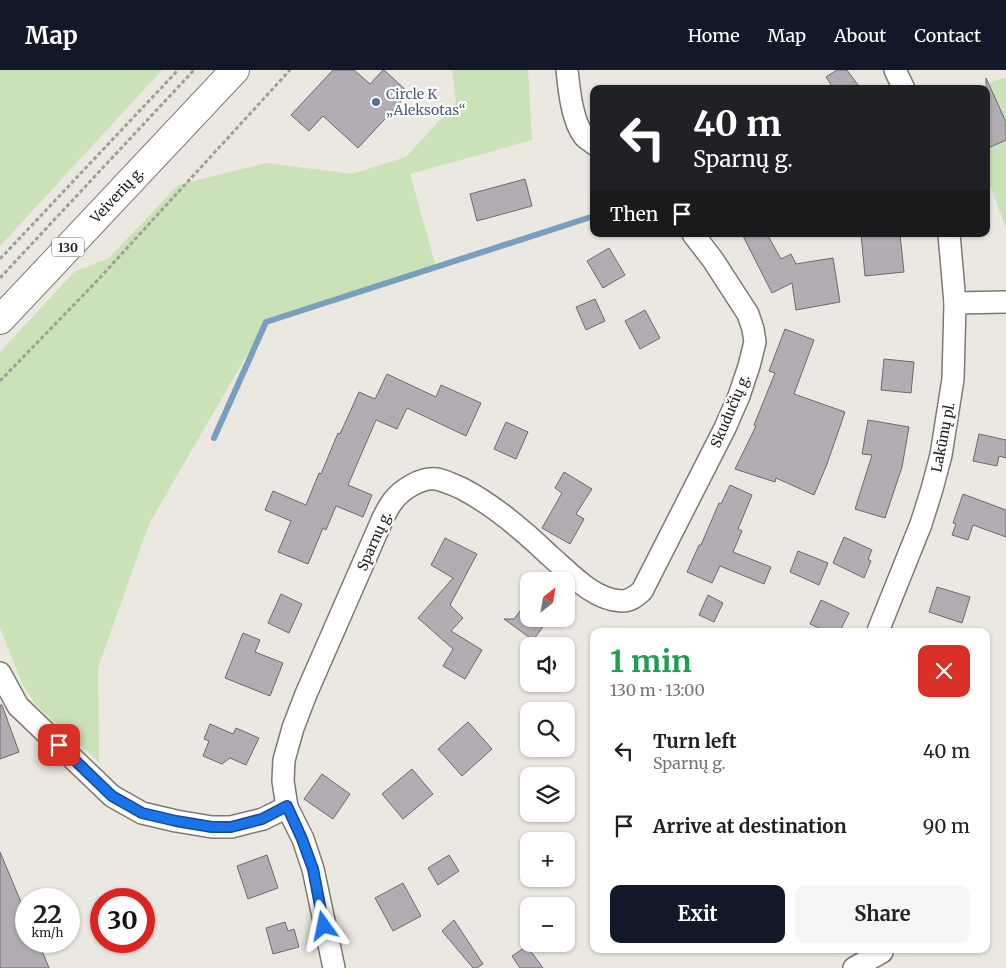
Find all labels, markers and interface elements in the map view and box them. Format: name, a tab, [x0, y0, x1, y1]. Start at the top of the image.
text: Map	[25, 20, 78, 51]
text: Home	[688, 24, 740, 47]
text: Map	[768, 24, 806, 47]
text: About	[834, 24, 886, 47]
text: Contact	[914, 24, 981, 47]
place label: Circle K „Aleksotas“	[386, 85, 466, 119]
marker: Circle K „Aleksotas“	[370, 96, 382, 108]
text: 40 m	[693, 102, 781, 146]
icon: left	[610, 105, 675, 170]
text: Sparnų g.	[693, 145, 793, 173]
street label: Veiverių g.	[86, 163, 147, 227]
icon: arrive	[668, 200, 696, 228]
text: Then	[610, 202, 658, 226]
road number: 130	[52, 238, 84, 256]
street label: Skudučių g.	[706, 371, 754, 451]
street label: Lakūnų pl.	[927, 400, 959, 474]
street label: Sparnų g.	[353, 508, 395, 574]
north arrow	[520, 572, 575, 628]
map controls	[520, 572, 575, 952]
button: sound	[520, 637, 575, 692]
text: 1 min	[610, 642, 692, 680]
button: close	[918, 645, 970, 697]
text: 130 m · 13:00	[610, 680, 705, 700]
button: search	[520, 702, 575, 757]
pin	[38, 724, 80, 766]
text: Turn left	[653, 729, 737, 753]
icon: arrive	[45, 731, 73, 759]
icon: left	[610, 737, 638, 765]
text: 40 m	[923, 739, 970, 763]
text: Sparnų g.	[653, 753, 726, 773]
button: layers	[520, 767, 575, 822]
icon: arrive	[610, 812, 638, 840]
text: Arrive at destination	[653, 814, 847, 838]
text: 90 m	[923, 814, 970, 838]
button: +	[520, 832, 575, 887]
button: Exit	[610, 885, 785, 943]
button: Share	[795, 885, 970, 943]
speed limit sign: 30	[90, 888, 155, 953]
button: −	[520, 897, 575, 952]
text: 22	[33, 898, 62, 930]
position arrow	[297, 899, 349, 951]
text: km/h	[32, 925, 63, 940]

